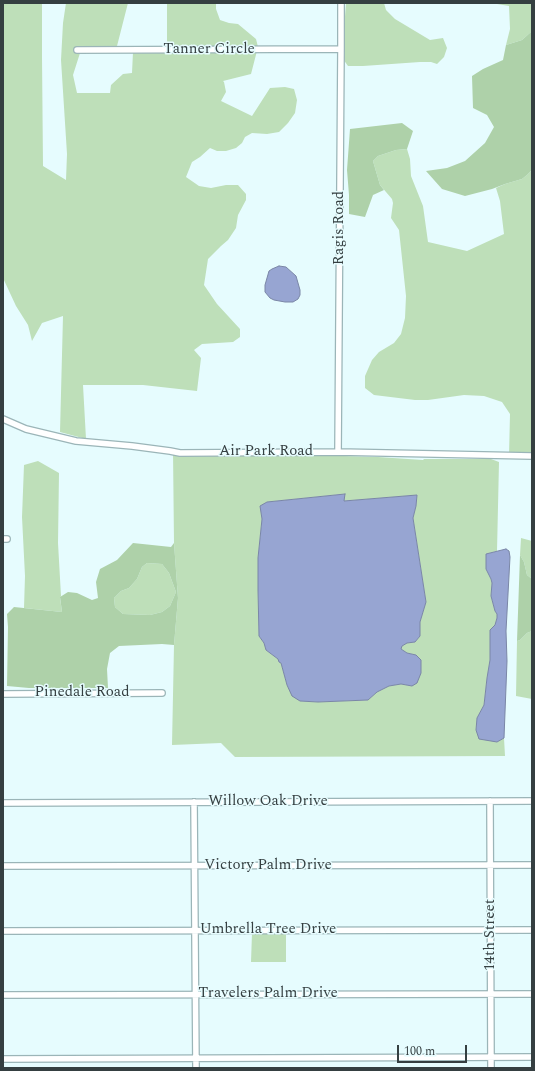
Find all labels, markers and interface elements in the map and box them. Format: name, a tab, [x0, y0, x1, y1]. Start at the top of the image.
street label: Tanner Circle	[163, 41, 255, 59]
street label: Ragis Road	[331, 191, 349, 265]
street label: Air Park Road	[219, 443, 313, 461]
street label: Pinedale Road	[34, 684, 130, 702]
street label: Willow Oak Drive	[208, 793, 328, 811]
street label: Victory Palm Drive	[204, 857, 332, 875]
street label: 14th Street	[482, 899, 500, 971]
street label: Umbrella Tree Drive	[200, 921, 336, 939]
street label: Travelers Palm Drive	[198, 985, 338, 1003]
scale bar	[399, 1037, 469, 1063]
text: 100 m	[404, 1042, 435, 1061]

